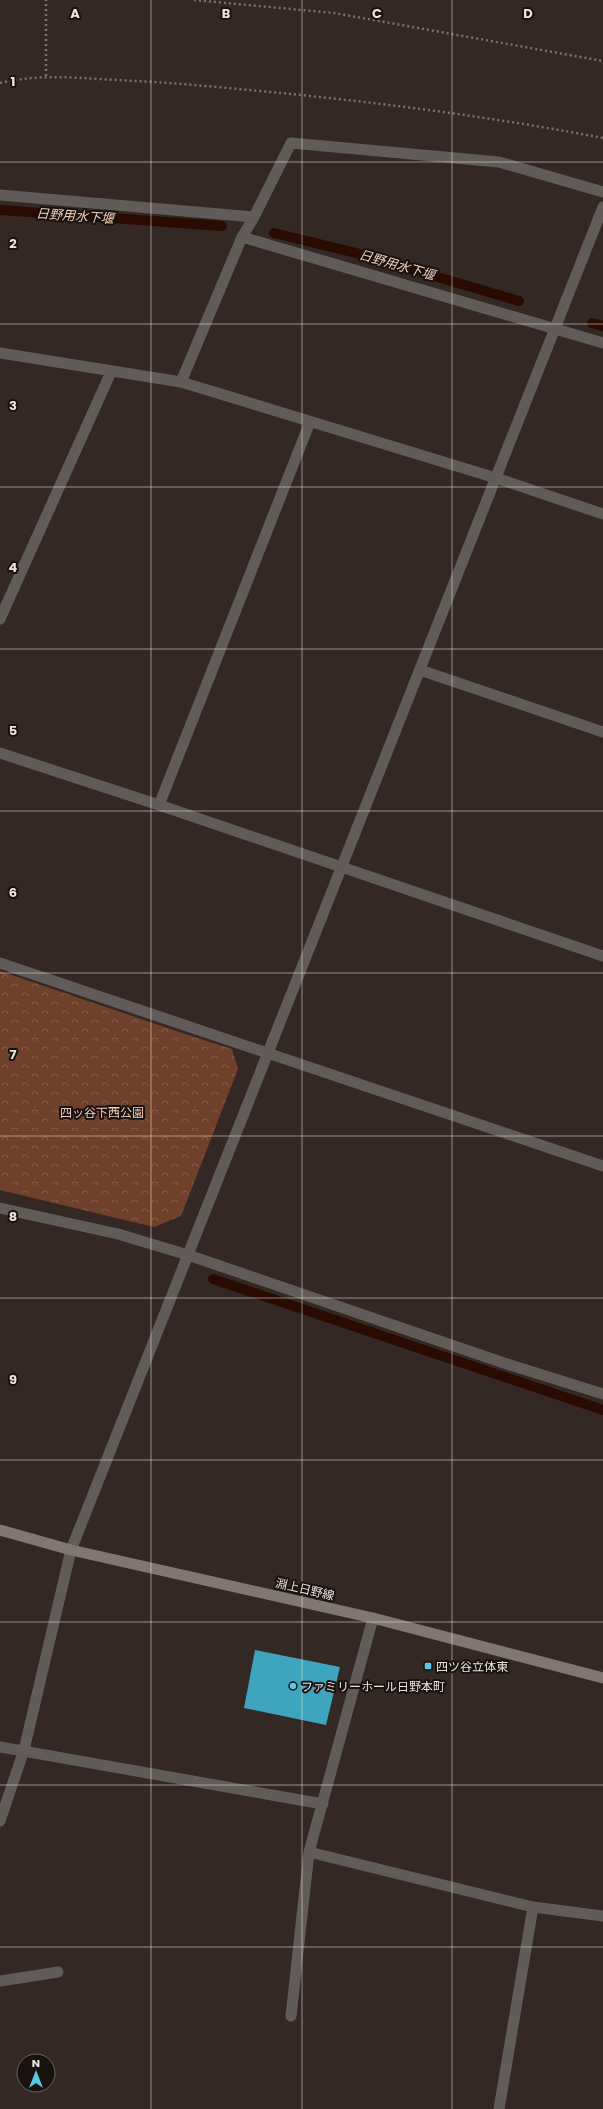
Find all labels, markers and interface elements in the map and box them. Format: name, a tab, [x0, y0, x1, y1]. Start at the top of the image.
text: A	[70, 4, 80, 23]
text: B	[222, 4, 231, 23]
text: C	[372, 4, 382, 23]
text: D	[523, 4, 533, 23]
text: 1	[11, 72, 15, 91]
water label: 日野用水下堰	[35, 204, 117, 228]
text: 2	[9, 234, 17, 253]
water label: 日野用水下堰	[357, 245, 439, 285]
text: 3	[9, 396, 17, 415]
text: 4	[9, 558, 18, 577]
text: 5	[9, 721, 17, 740]
text: 6	[9, 883, 17, 902]
text: 7	[10, 1045, 17, 1064]
park label: 四ッ谷下西公園	[60, 1104, 144, 1121]
text: 8	[9, 1207, 17, 1226]
text: 9	[9, 1370, 17, 1389]
street label: 淵上日野線	[274, 1574, 336, 1604]
place label: 四ツ谷立体東	[436, 1658, 508, 1675]
marker: 四ツ谷立体東	[423, 1661, 433, 1671]
place label: ファミリーホール日野本町	[301, 1678, 445, 1695]
marker: ファミリーホール日野本町	[288, 1681, 298, 1691]
north arrow	[16, 2053, 56, 2093]
text: N	[32, 2055, 40, 2071]

